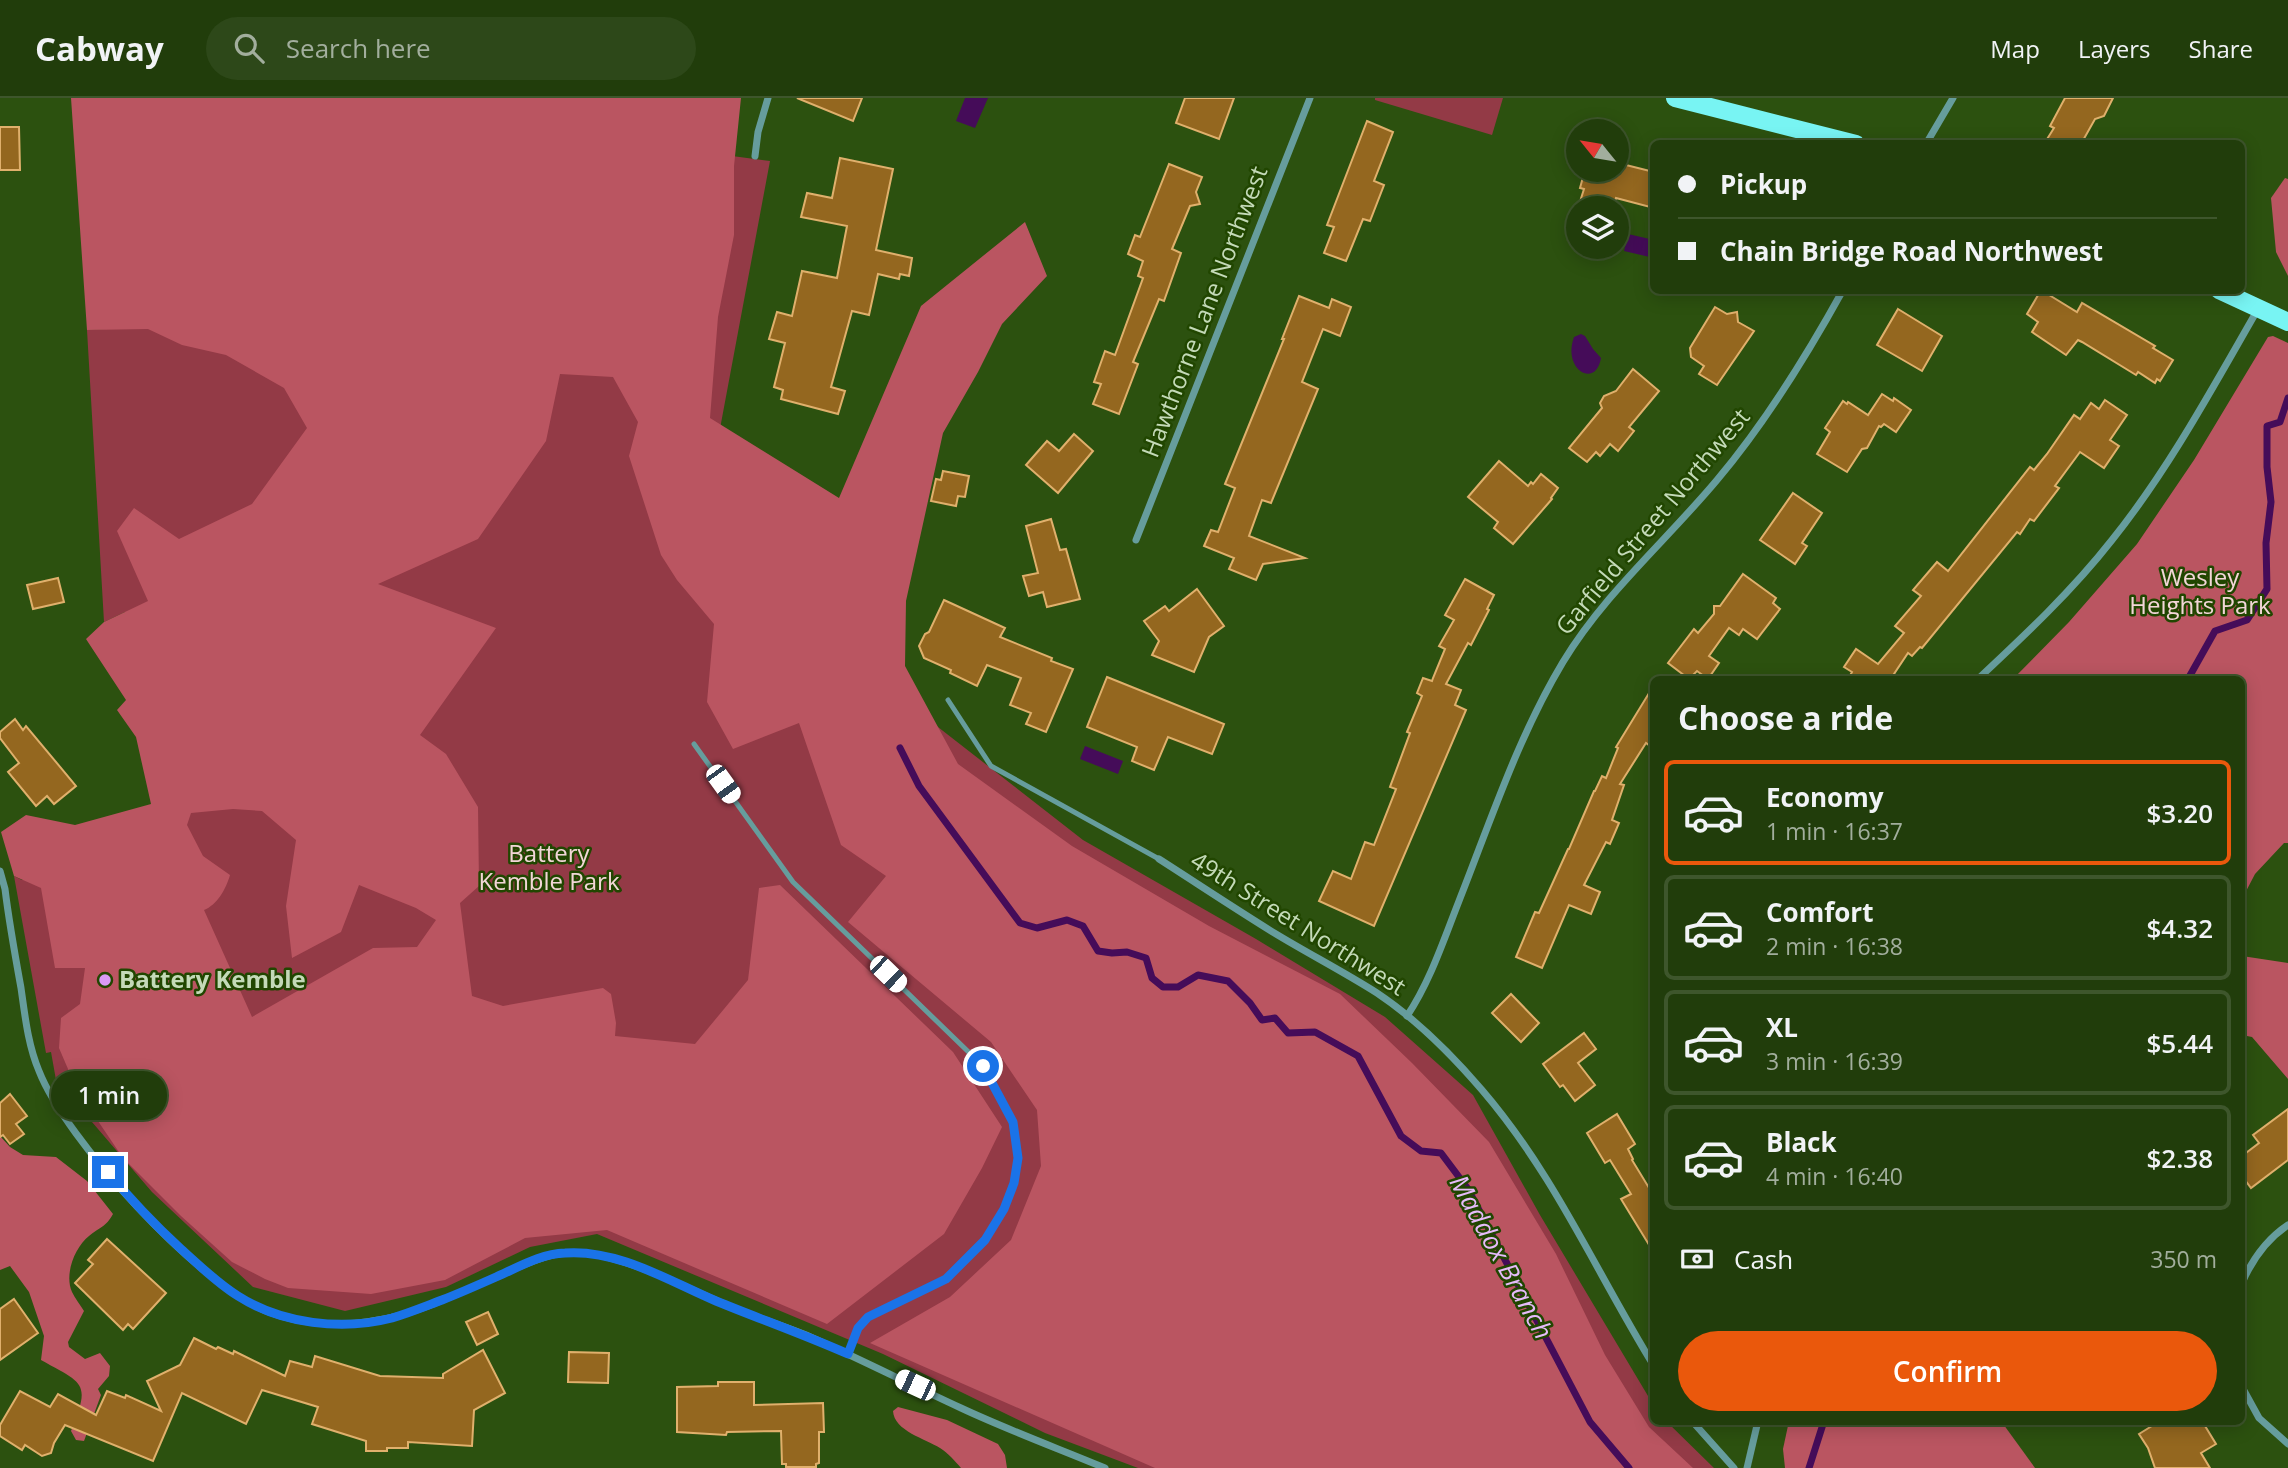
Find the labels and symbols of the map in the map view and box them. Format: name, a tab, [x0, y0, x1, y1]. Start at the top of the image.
north arrow	[1566, 119, 1629, 182]
street label: Hawthorne Lane Northwest	[1133, 161, 1274, 462]
street label: Garfield Street Northwest	[1547, 401, 1756, 641]
park label: Wesley Heights Park	[2129, 560, 2271, 621]
car	[703, 761, 744, 807]
park label: Battery Kemble Park	[478, 836, 620, 897]
street label: 49th Street Northwest	[1185, 843, 1413, 1002]
car	[866, 952, 911, 996]
place label: Battery Kemble	[119, 962, 306, 995]
marker: Battery Kemble	[97, 972, 113, 988]
route start	[967, 1050, 999, 1082]
callout: 1 min	[50, 1070, 166, 1119]
route end	[92, 1156, 124, 1188]
water label: Maddox Branch	[1442, 1168, 1562, 1345]
car	[892, 1367, 939, 1403]

